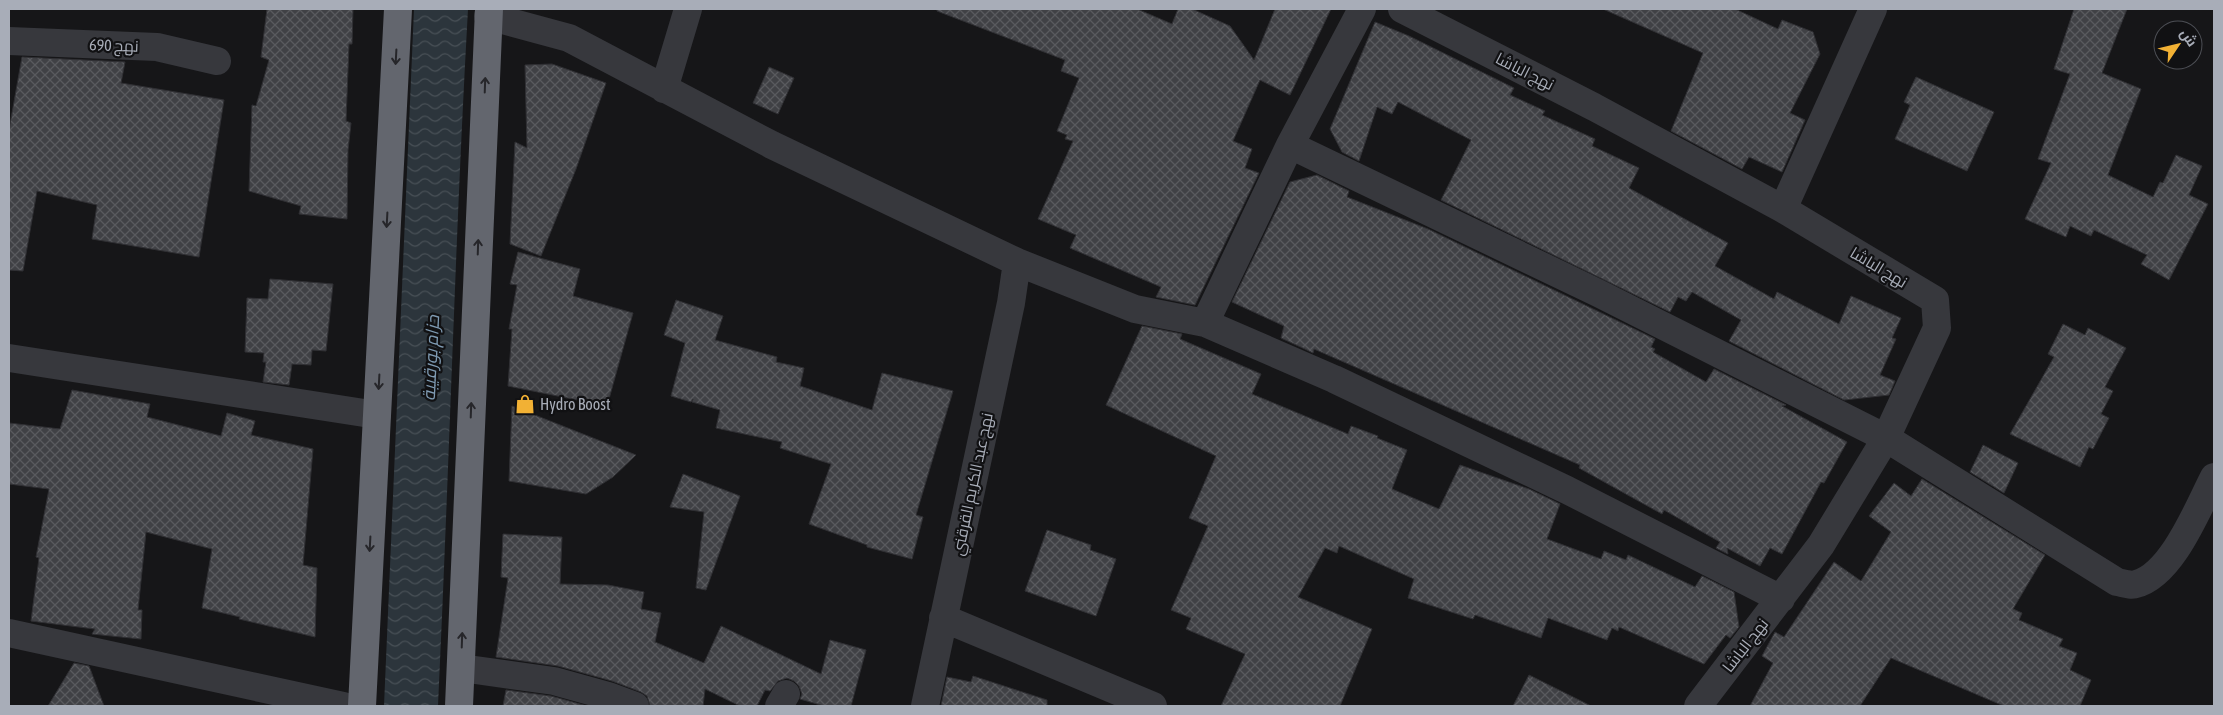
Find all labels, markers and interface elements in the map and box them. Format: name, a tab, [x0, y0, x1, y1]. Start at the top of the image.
north arrow	[2153, 20, 2203, 70]
text: ش	[2176, 26, 2200, 50]
street label: نهج 690	[89, 35, 139, 58]
one-way arrow	[391, 49, 400, 65]
street label: نهج الباشا	[1491, 49, 1557, 96]
one-way arrow	[480, 77, 490, 94]
one-way arrow	[383, 211, 392, 227]
one-way arrow	[473, 240, 483, 256]
street label: نهج الباشا	[1846, 243, 1911, 294]
water label: حزام بورقيبة	[418, 314, 445, 401]
one-way arrow	[374, 374, 384, 390]
shop icon: Hydro Boost	[514, 393, 536, 415]
place label: Hydro Boost	[540, 395, 611, 414]
one-way arrow	[467, 402, 476, 418]
street label: نهج عبد الكريم القرقني	[948, 411, 1001, 558]
one-way arrow	[366, 536, 375, 552]
street label: نهج الباشا	[1718, 615, 1774, 677]
one-way arrow	[457, 632, 467, 648]

